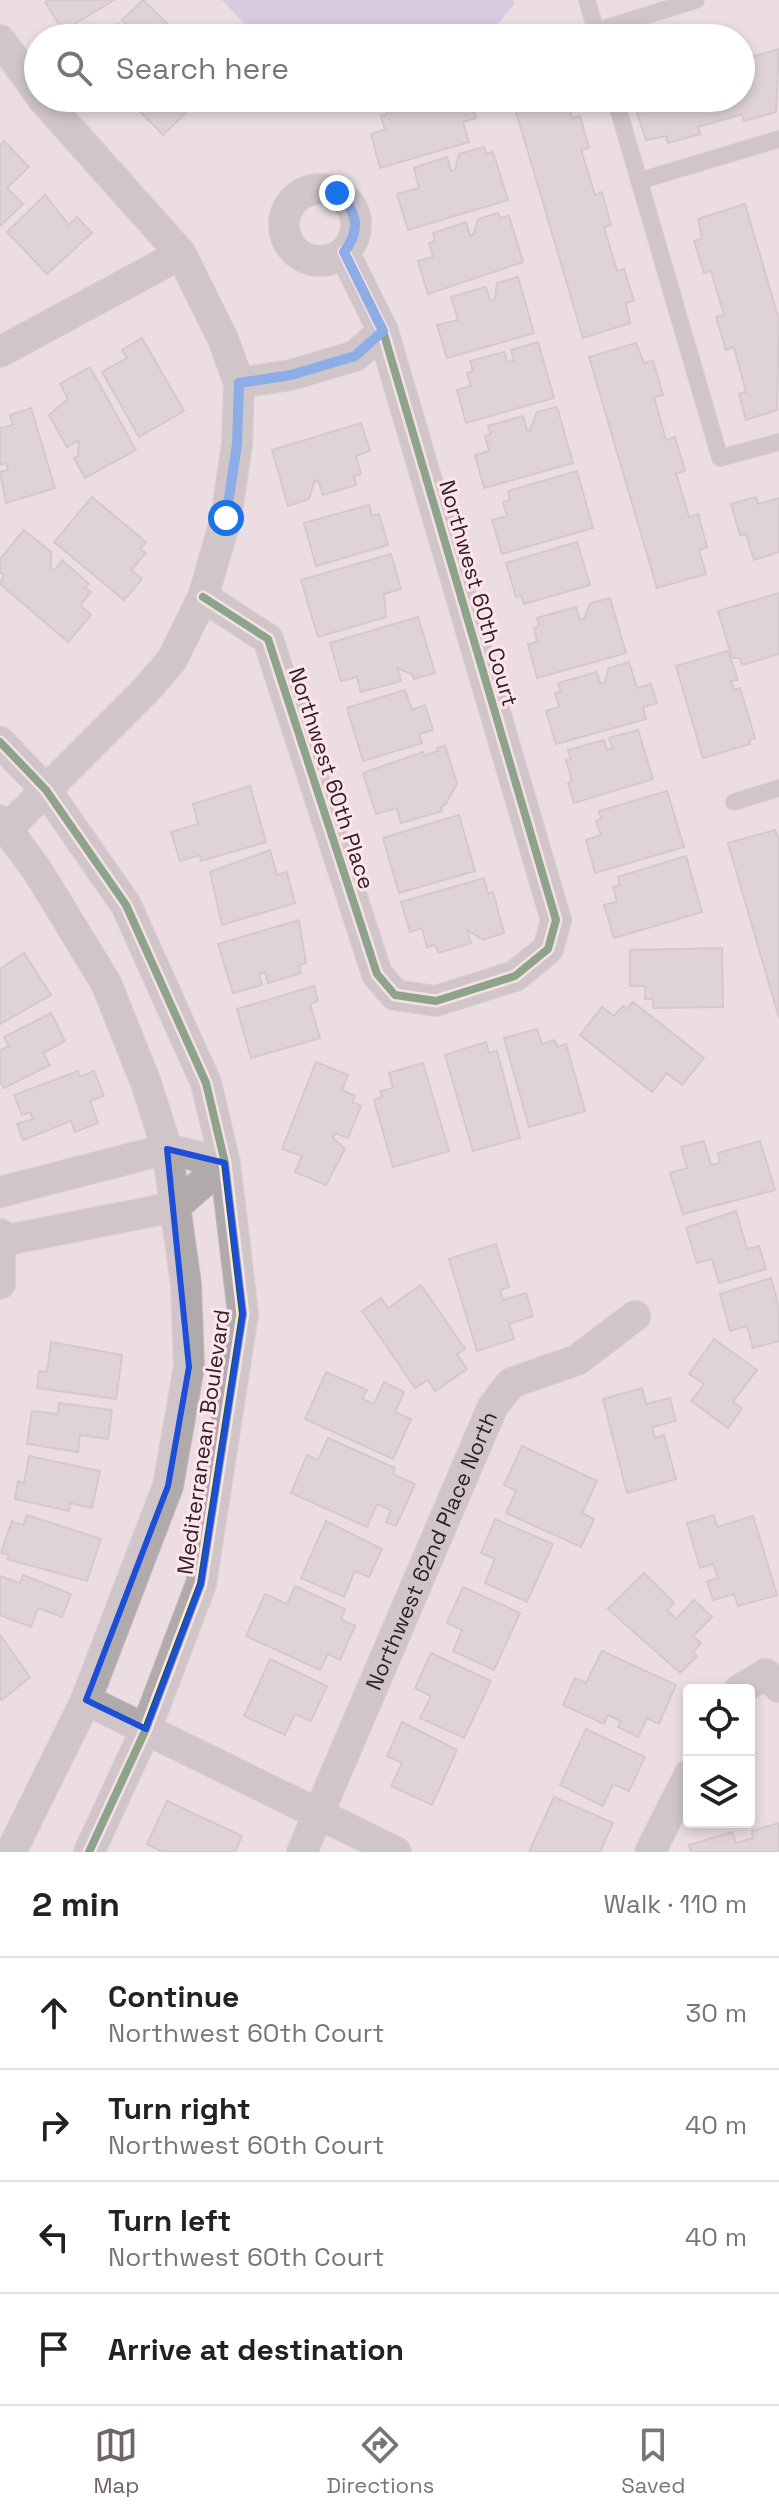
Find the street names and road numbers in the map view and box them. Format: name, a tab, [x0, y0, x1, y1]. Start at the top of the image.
street label: Northwest 60th Court	[433, 477, 525, 709]
street label: Northwest 60th Place	[283, 664, 381, 892]
street label: Mediterranean Boulevard	[171, 1308, 235, 1576]
street label: Northwest 62nd Place North	[359, 1407, 503, 1694]

